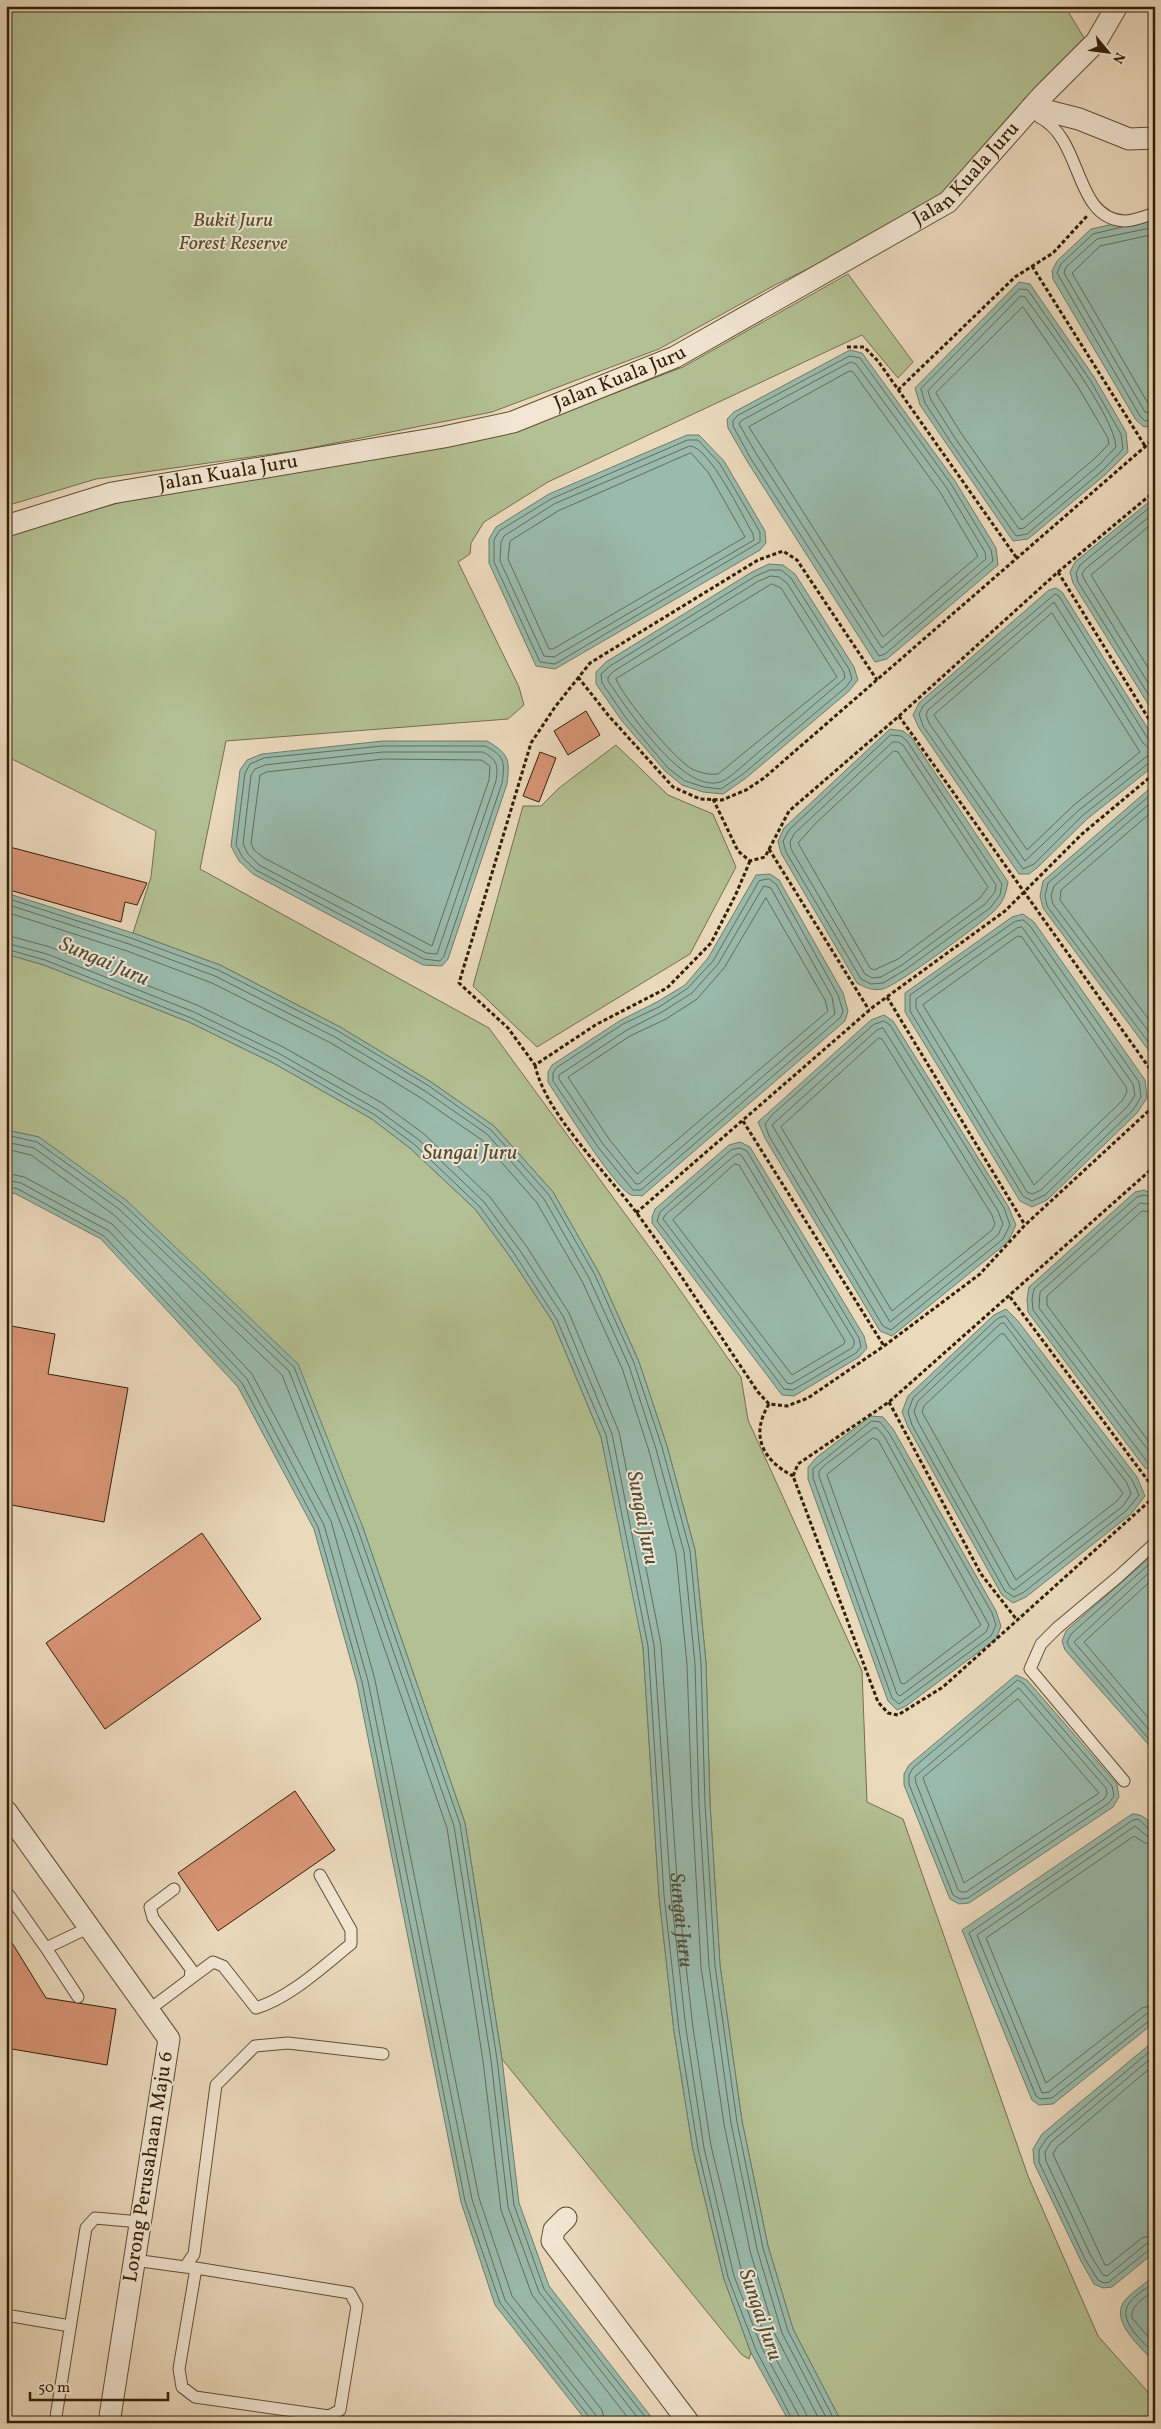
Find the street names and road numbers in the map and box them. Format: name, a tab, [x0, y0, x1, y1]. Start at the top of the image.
street label: Jalan Kuala Juru	[908, 116, 1026, 233]
street label: Jalan Kuala Juru	[550, 339, 692, 418]
street label: Jalan Kuala Juru	[157, 448, 300, 499]
street label: Lorong Perusahaan Maju 6	[117, 2050, 181, 2284]

